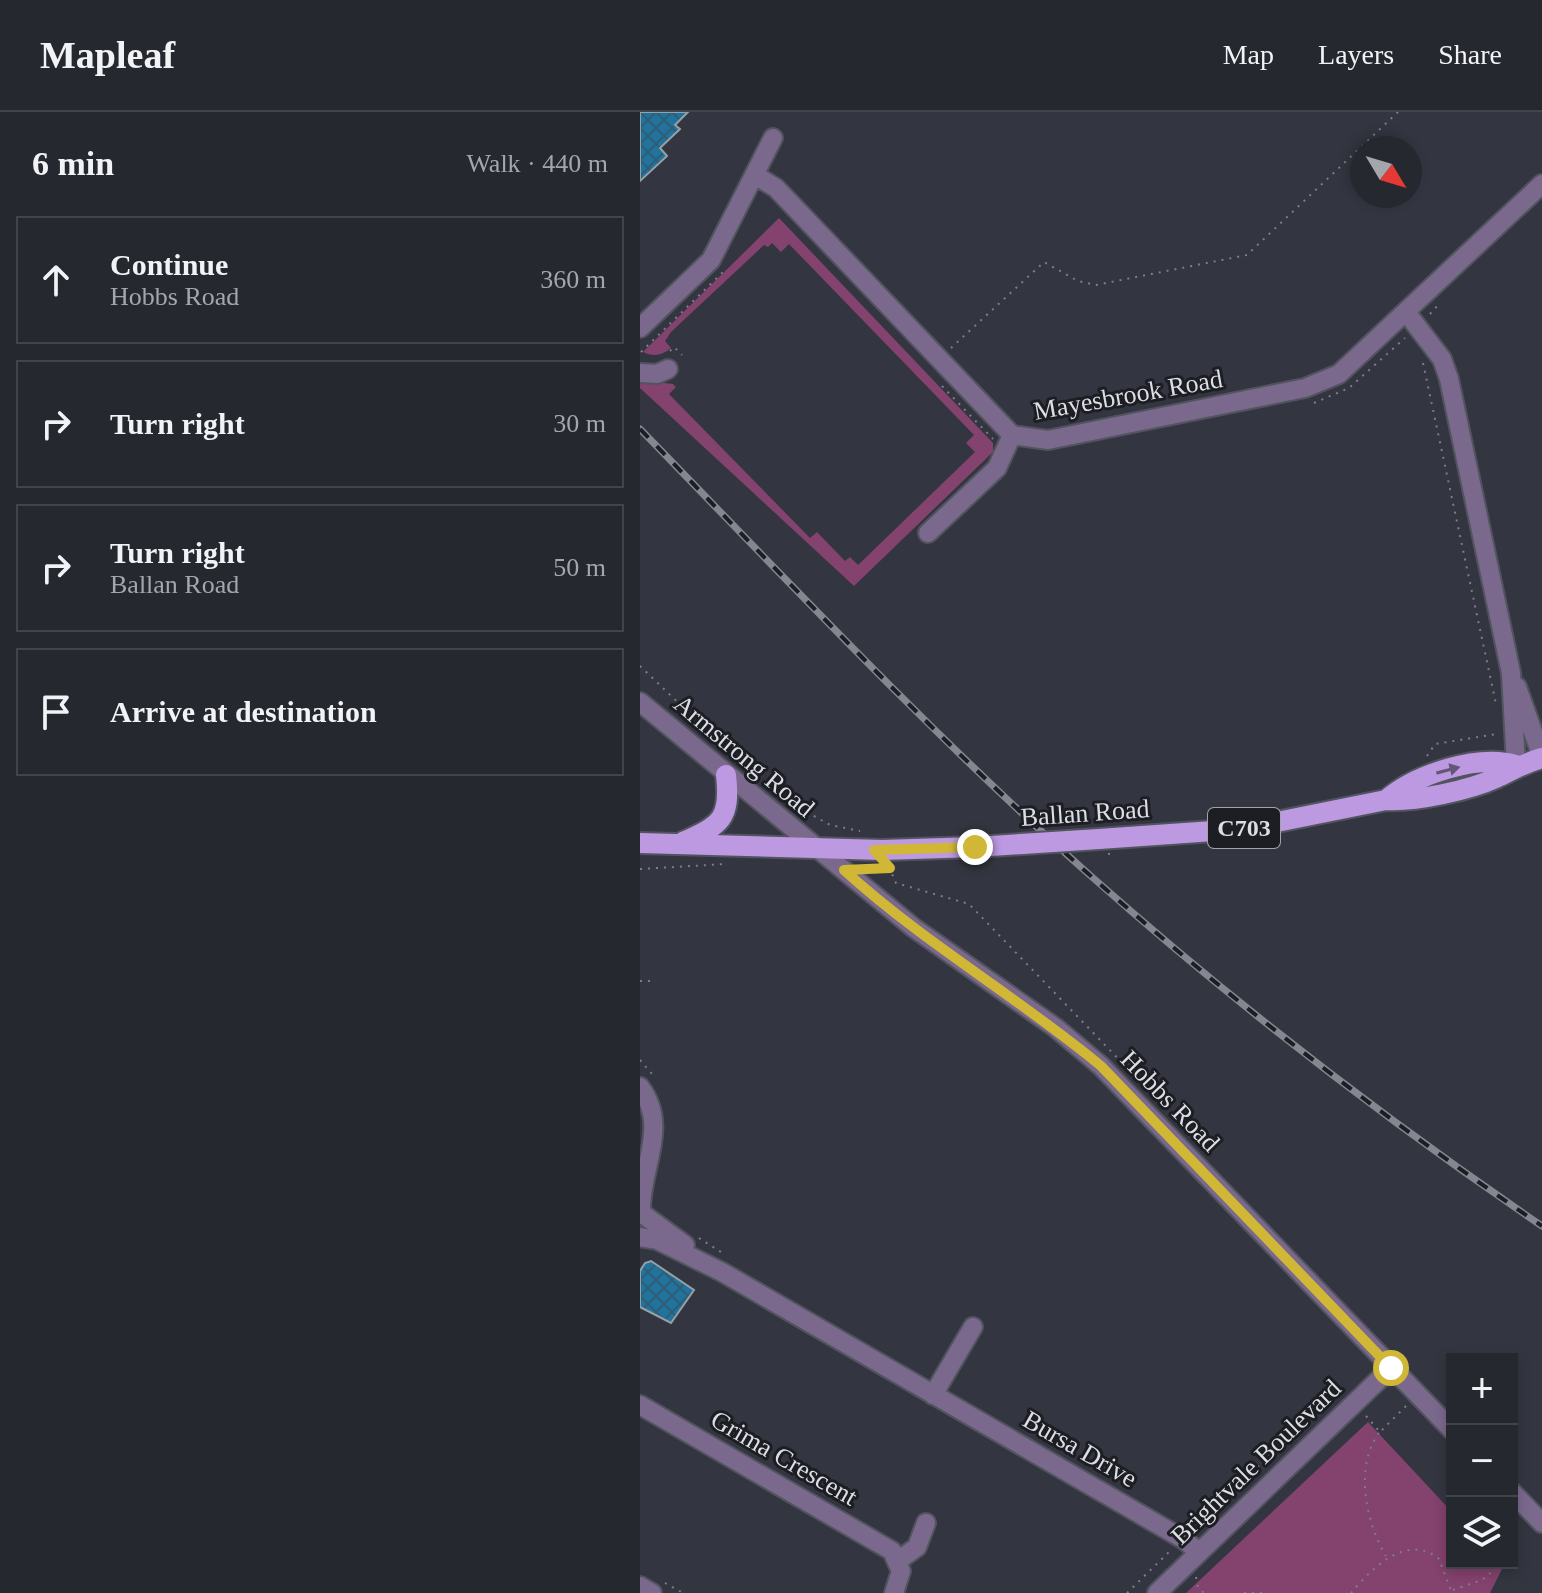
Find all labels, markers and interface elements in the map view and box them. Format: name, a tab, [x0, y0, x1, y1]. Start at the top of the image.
text: Mapleaf	[40, 34, 175, 76]
text: Map	[1223, 39, 1274, 70]
text: Layers	[1318, 39, 1394, 70]
text: Share	[1438, 39, 1502, 70]
north arrow	[1350, 136, 1422, 208]
text: 6 min	[32, 145, 114, 182]
text: Walk · 440 m	[466, 149, 608, 178]
text: Continue	[110, 248, 228, 281]
icon: ahead	[34, 258, 78, 302]
text: 360 m	[540, 265, 606, 294]
text: Hobbs Road	[110, 282, 239, 311]
street label: Mayesbrook Road	[1031, 364, 1225, 426]
icon: right	[34, 402, 78, 446]
text: Turn right	[110, 407, 245, 440]
text: 30 m	[553, 409, 606, 438]
text: Turn right	[110, 536, 245, 569]
icon: right	[34, 546, 78, 590]
text: 50 m	[553, 553, 606, 582]
text: Ballan Road	[110, 570, 239, 599]
street label: Armstrong Road	[668, 689, 820, 823]
icon: arrive	[34, 690, 78, 734]
text: Arrive at destination	[110, 695, 377, 728]
one-way arrow	[1436, 764, 1461, 776]
street label: Ballan Road	[1020, 794, 1150, 832]
road number: C703	[1208, 808, 1280, 848]
route end	[957, 829, 993, 865]
street label: Hobbs Road	[1115, 1044, 1225, 1158]
route start	[1373, 1350, 1409, 1386]
map controls	[1446, 1353, 1518, 1569]
button: +	[1446, 1353, 1518, 1425]
street label: Brightvale Boulevard	[1165, 1374, 1347, 1550]
street label: Grima Crescent	[706, 1404, 863, 1512]
street label: Bursa Drive	[1018, 1405, 1142, 1493]
button: −	[1446, 1425, 1518, 1497]
button: layers	[1446, 1497, 1518, 1569]

